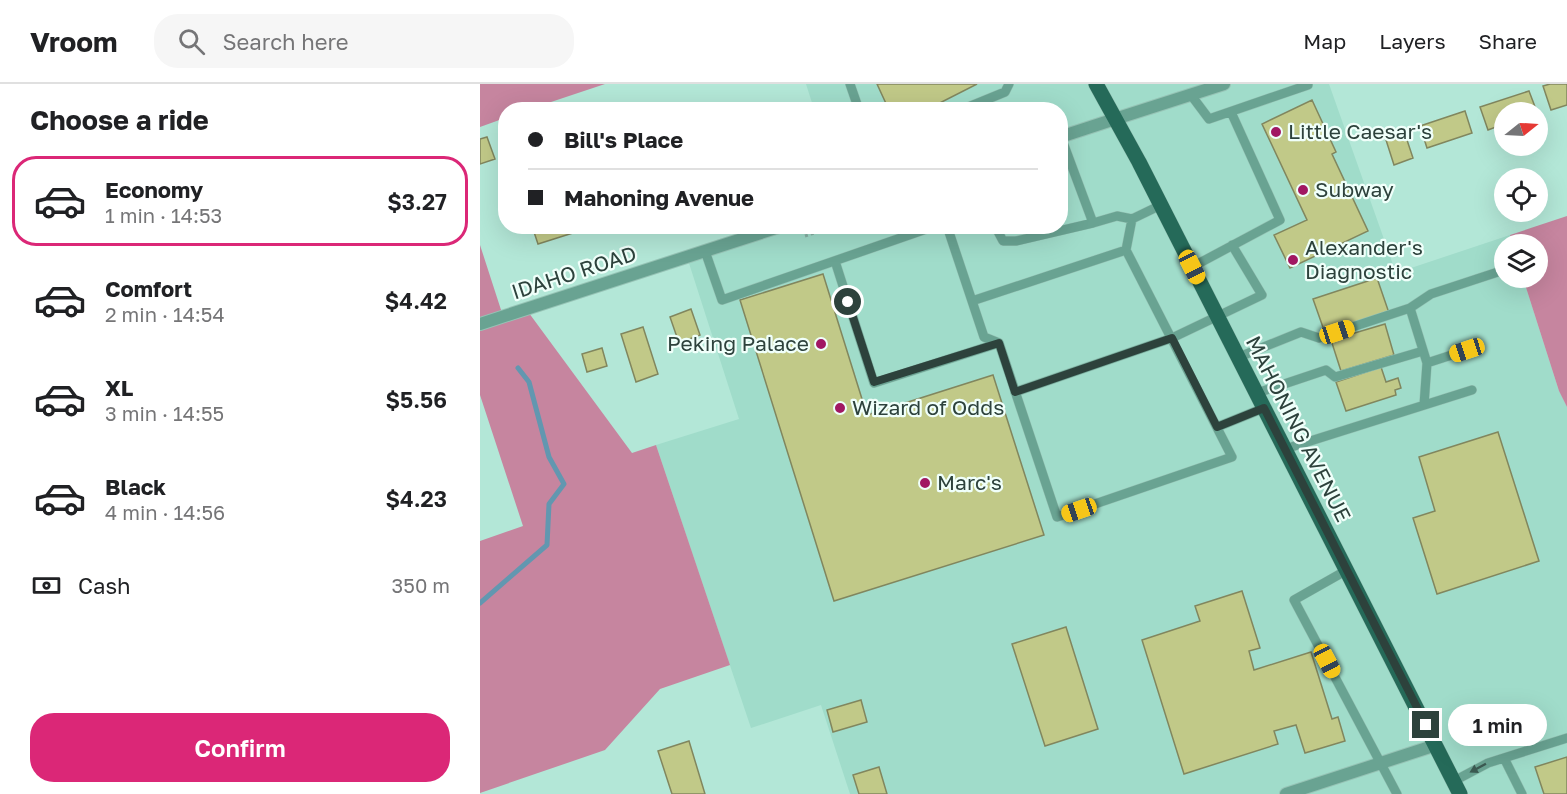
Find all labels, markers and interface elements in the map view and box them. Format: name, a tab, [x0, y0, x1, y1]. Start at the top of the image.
search box	[154, 14, 574, 68]
text: Vroom	[30, 25, 118, 58]
icon: search	[175, 25, 208, 58]
text: Search here	[223, 28, 349, 55]
text: Map	[1303, 28, 1346, 54]
text: Layers	[1379, 28, 1446, 54]
text: Share	[1479, 28, 1537, 54]
north arrow	[1494, 102, 1548, 156]
map controls	[1494, 102, 1548, 288]
text: Choose a ride	[30, 104, 209, 136]
place label: Little Caesar's	[1288, 118, 1432, 144]
marker: Little Caesar's	[1269, 125, 1283, 139]
text: Bill's Place	[564, 126, 683, 153]
button: locate	[1494, 168, 1548, 222]
icon: car	[33, 174, 87, 228]
text: Economy	[105, 176, 203, 203]
place label: Subway	[1315, 176, 1394, 202]
marker: Subway	[1296, 183, 1310, 197]
text: Mahoning Avenue	[564, 184, 754, 211]
text: $3.27	[387, 188, 447, 215]
text: 1 min · 14:53	[105, 203, 222, 227]
place label: Alexander's Diagnostic	[1305, 234, 1423, 284]
button: layers	[1494, 234, 1548, 288]
street label: IDAHO ROAD	[508, 240, 639, 304]
car	[1176, 247, 1208, 287]
marker: Alexander's Diagnostic	[1286, 253, 1300, 267]
icon: car	[33, 273, 87, 327]
text: Comfort	[105, 275, 192, 302]
text: $4.42	[385, 287, 447, 314]
route start	[834, 288, 861, 315]
text: 2 min · 14:54	[105, 302, 225, 326]
car	[1317, 318, 1357, 346]
place label: Peking Palace	[667, 330, 809, 356]
street label: MAHONING AVENUE	[1241, 331, 1357, 526]
car	[1447, 336, 1487, 364]
marker: Peking Palace	[814, 337, 828, 351]
icon: car	[33, 372, 87, 426]
text: XL	[105, 374, 133, 401]
text: $5.56	[386, 386, 447, 413]
place label: Wizard of Odds	[852, 394, 1004, 420]
text: 3 min · 14:55	[105, 401, 224, 425]
marker: Wizard of Odds	[833, 401, 847, 415]
place label: Marc's	[937, 469, 1002, 495]
icon: car	[33, 471, 87, 525]
text: Black	[105, 473, 166, 500]
marker: Marc's	[918, 476, 932, 490]
text: $4.23	[385, 485, 447, 512]
car	[1059, 496, 1099, 524]
text: 4 min · 14:56	[105, 500, 225, 524]
icon: cash	[30, 569, 63, 602]
text: Cash	[78, 572, 131, 599]
text: 350 m	[392, 573, 450, 597]
car	[1311, 641, 1343, 681]
callout: 1 min	[1447, 704, 1546, 746]
route end	[1412, 711, 1439, 738]
button: Confirm	[30, 713, 450, 782]
text: 1 min	[1472, 713, 1523, 737]
one-way arrow	[1469, 763, 1486, 773]

